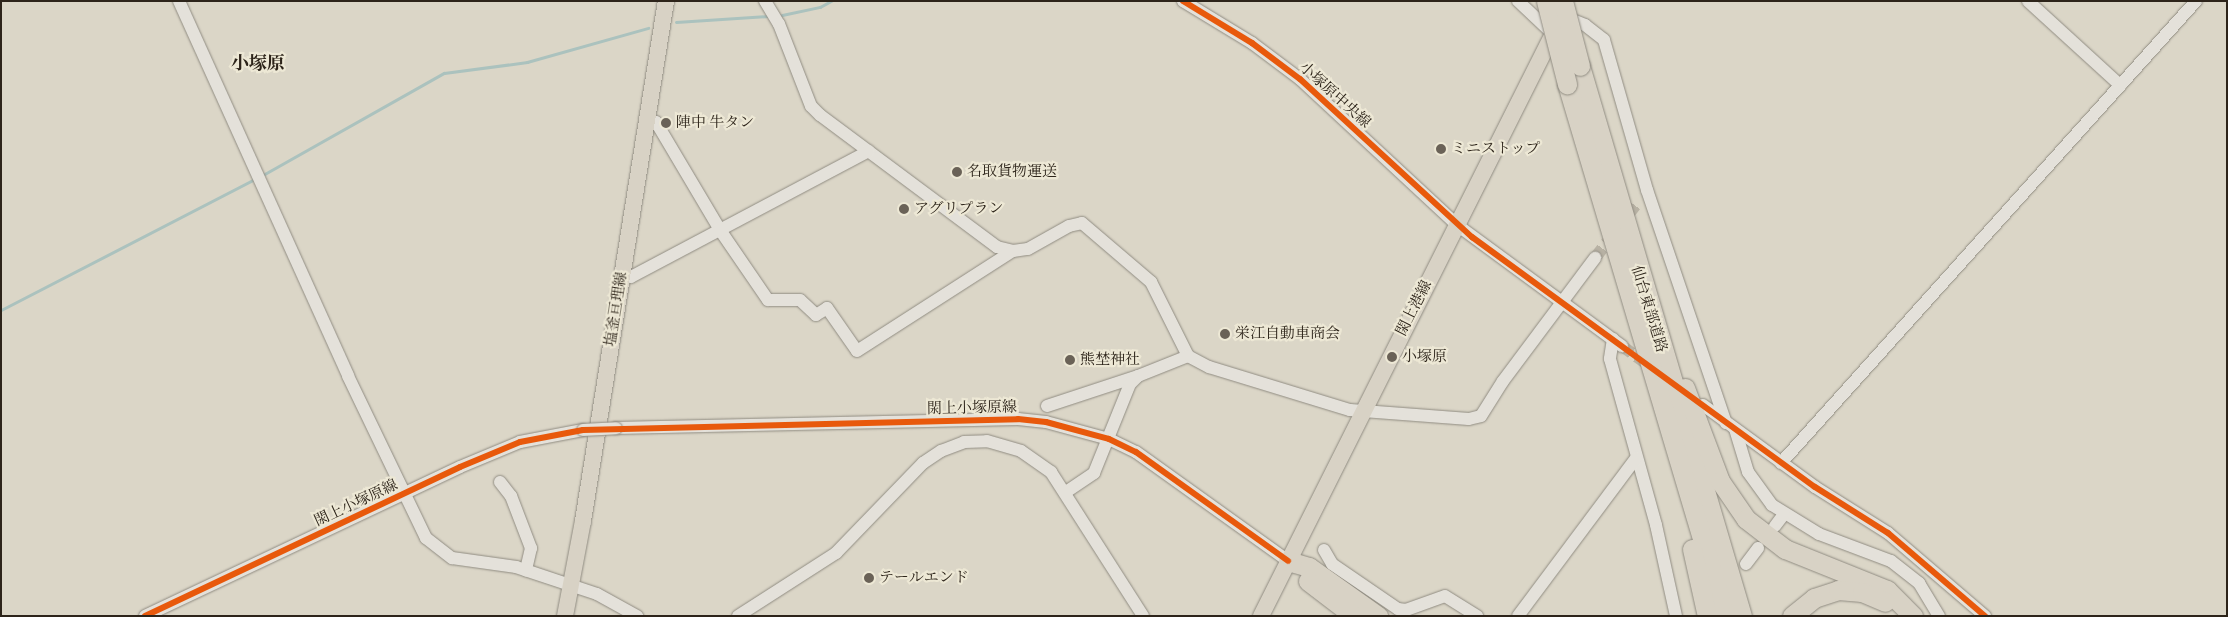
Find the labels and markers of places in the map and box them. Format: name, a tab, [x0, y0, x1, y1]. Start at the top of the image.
place label: 陣中 牛タン	[676, 114, 754, 132]
marker: 陣中 牛タン	[660, 117, 672, 129]
place label: ミニストップ	[1451, 140, 1541, 158]
marker: ミニストップ	[1435, 143, 1447, 155]
place label: 名取貨物運送	[967, 163, 1057, 181]
marker: 名取貨物運送	[951, 166, 963, 178]
place label: アグリプラン	[914, 200, 1004, 218]
marker: アグリプラン	[898, 203, 910, 215]
place label: 栄江自動車商会	[1235, 325, 1340, 343]
marker: 栄江自動車商会	[1219, 328, 1231, 340]
place label: 小塚原	[1402, 348, 1447, 366]
place label: 熊埜神社	[1080, 351, 1140, 369]
marker: 小塚原	[1386, 351, 1398, 363]
marker: 熊埜神社	[1064, 354, 1076, 366]
place label: テールエンド	[879, 569, 969, 587]
marker: テールエンド	[863, 572, 875, 584]

